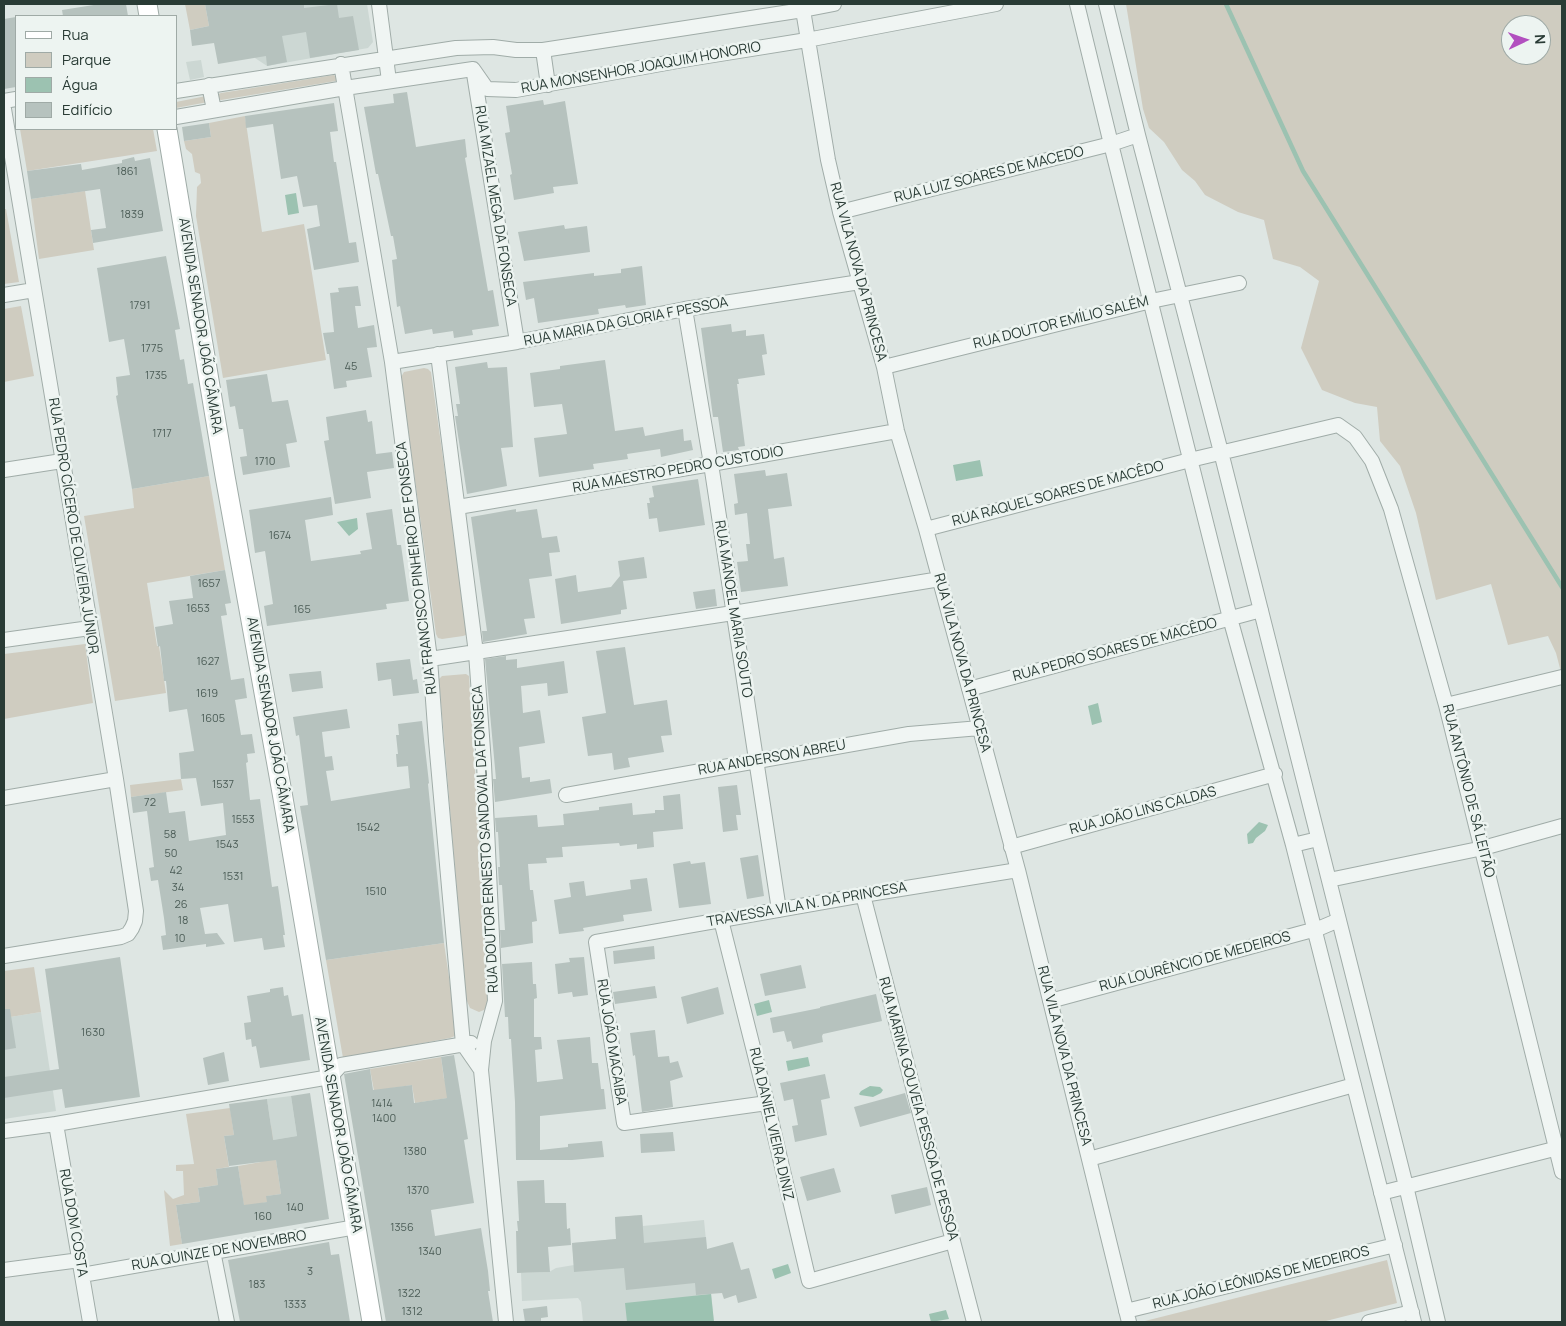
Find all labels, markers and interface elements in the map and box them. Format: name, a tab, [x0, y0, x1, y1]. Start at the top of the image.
legend	[15, 15, 178, 130]
north arrow	[1501, 15, 1551, 65]
text: Rua	[62, 24, 89, 45]
text: N	[1531, 34, 1550, 45]
street label: RUA MONSENHOR JOAQUIM HONORIO	[520, 39, 762, 97]
text: Parque	[62, 49, 111, 70]
text: Água	[62, 74, 98, 95]
text: Edifício	[62, 99, 112, 120]
street label: RUA MIZAEL MEGA DA FONSECA	[471, 104, 519, 308]
street label: RUA LUIZ SOARES DE MACEDO	[892, 143, 1086, 207]
house number: 1861	[116, 165, 138, 179]
street label: RUA VILA NOVA DA PRINCESA	[826, 181, 890, 363]
house number: 1839	[120, 208, 144, 222]
street label: AVENIDA SENADOR JOÃO CÂMARA	[175, 217, 225, 435]
street label: RUA DOUTOR EMÍLIO SALÉM	[972, 293, 1150, 353]
street label: RUA MARIA DA GLORIA F PESSOA	[522, 294, 730, 350]
house number: 1791	[130, 299, 150, 313]
house number: 1775	[141, 342, 163, 356]
house number: 45	[345, 360, 357, 374]
house number: 1735	[145, 369, 167, 383]
street label: RUA PEDRO CÍCERO DE OLIVEIRA JÚNIOR	[44, 396, 102, 656]
house number: 1717	[152, 427, 172, 441]
street label: RUA FRANCISCO PINHEIRO DE FONSECA	[393, 441, 441, 695]
street label: RUA MAESTRO PEDRO CUSTODIO	[571, 443, 785, 497]
house number: 1710	[255, 455, 275, 469]
street label: RUA RAQUEL SOARES DE MACÊDO	[950, 458, 1166, 530]
street label: RUA MANOEL MARIA SOUTO	[711, 519, 755, 699]
house number: 1674	[269, 529, 291, 543]
street label: RUA VILA NOVA DA PRINCESA	[930, 572, 994, 754]
house number: 1657	[198, 577, 220, 591]
house number: 1653	[186, 602, 210, 616]
house number: 165	[293, 603, 311, 617]
street label: RUA PEDRO SOARES DE MACÊDO	[1011, 615, 1219, 685]
street label: AVENIDA SENADOR JOÃO CÂMARA	[243, 616, 297, 834]
house number: 1627	[197, 655, 219, 669]
street label: RUA DOUTOR ERNESTO SANDOVAL DA FONSECA	[470, 685, 502, 993]
house number: 1619	[196, 687, 218, 701]
street label: RUA ANTÔNIO DE SÁ LEITÃO	[1438, 702, 1498, 880]
house number: 1605	[201, 712, 225, 726]
street label: RUA ANDERSON ABREU	[697, 737, 847, 779]
house number: 1537	[212, 778, 234, 792]
street label: RUA JOÃO LINS CALDAS	[1068, 783, 1218, 839]
house number: 72	[144, 796, 156, 810]
house number: 1553	[231, 813, 255, 827]
house number: 1542	[356, 821, 380, 835]
house number: 58	[164, 828, 176, 842]
house number: 1543	[215, 838, 239, 852]
house number: 50	[164, 847, 178, 861]
house number: 42	[170, 864, 182, 878]
house number: 1531	[222, 870, 244, 884]
street label: TRAVESSA VILA N. DA PRINCESA	[706, 879, 908, 931]
house number: 34	[172, 881, 184, 895]
house number: 1510	[365, 885, 387, 899]
house number: 26	[174, 898, 188, 912]
house number: 18	[178, 914, 188, 928]
street label: RUA LOURÊNCIO DE MEDEIROS	[1097, 928, 1293, 996]
house number: 10	[175, 932, 185, 946]
street label: RUA VILA NOVA DA PRINCESA	[1033, 964, 1095, 1148]
street label: RUA MARINA GOUVEIA PESSOA DE PESSOA	[875, 975, 961, 1243]
street label: RUA JOÃO MACAIBA	[593, 978, 629, 1106]
street label: AVENIDA SENADOR JOÃO CÂMARA	[311, 1016, 365, 1234]
house number: 1630	[81, 1026, 105, 1040]
street label: RUA DANIEL VIEIRA DINIZ	[745, 1046, 797, 1202]
house number: 1414	[371, 1097, 393, 1111]
house number: 1400	[372, 1112, 396, 1126]
house number: 1380	[403, 1145, 427, 1159]
street label: RUA DOM COSTA	[55, 1168, 91, 1278]
house number: 1370	[407, 1184, 429, 1198]
house number: 140	[286, 1201, 304, 1215]
house number: 160	[254, 1210, 272, 1224]
house number: 1356	[390, 1221, 414, 1235]
street label: RUA QUINZE DE NOVEMBRO	[130, 1227, 308, 1275]
street label: RUA JOÃO LEÔNIDAS DE MEDEIROS	[1151, 1243, 1371, 1313]
house number: 1340	[418, 1245, 442, 1259]
house number: 3	[307, 1265, 313, 1279]
house number: 183	[249, 1278, 265, 1292]
house number: 1322	[398, 1287, 420, 1301]
house number: 1333	[284, 1298, 306, 1312]
house number: 1312	[402, 1305, 422, 1319]

